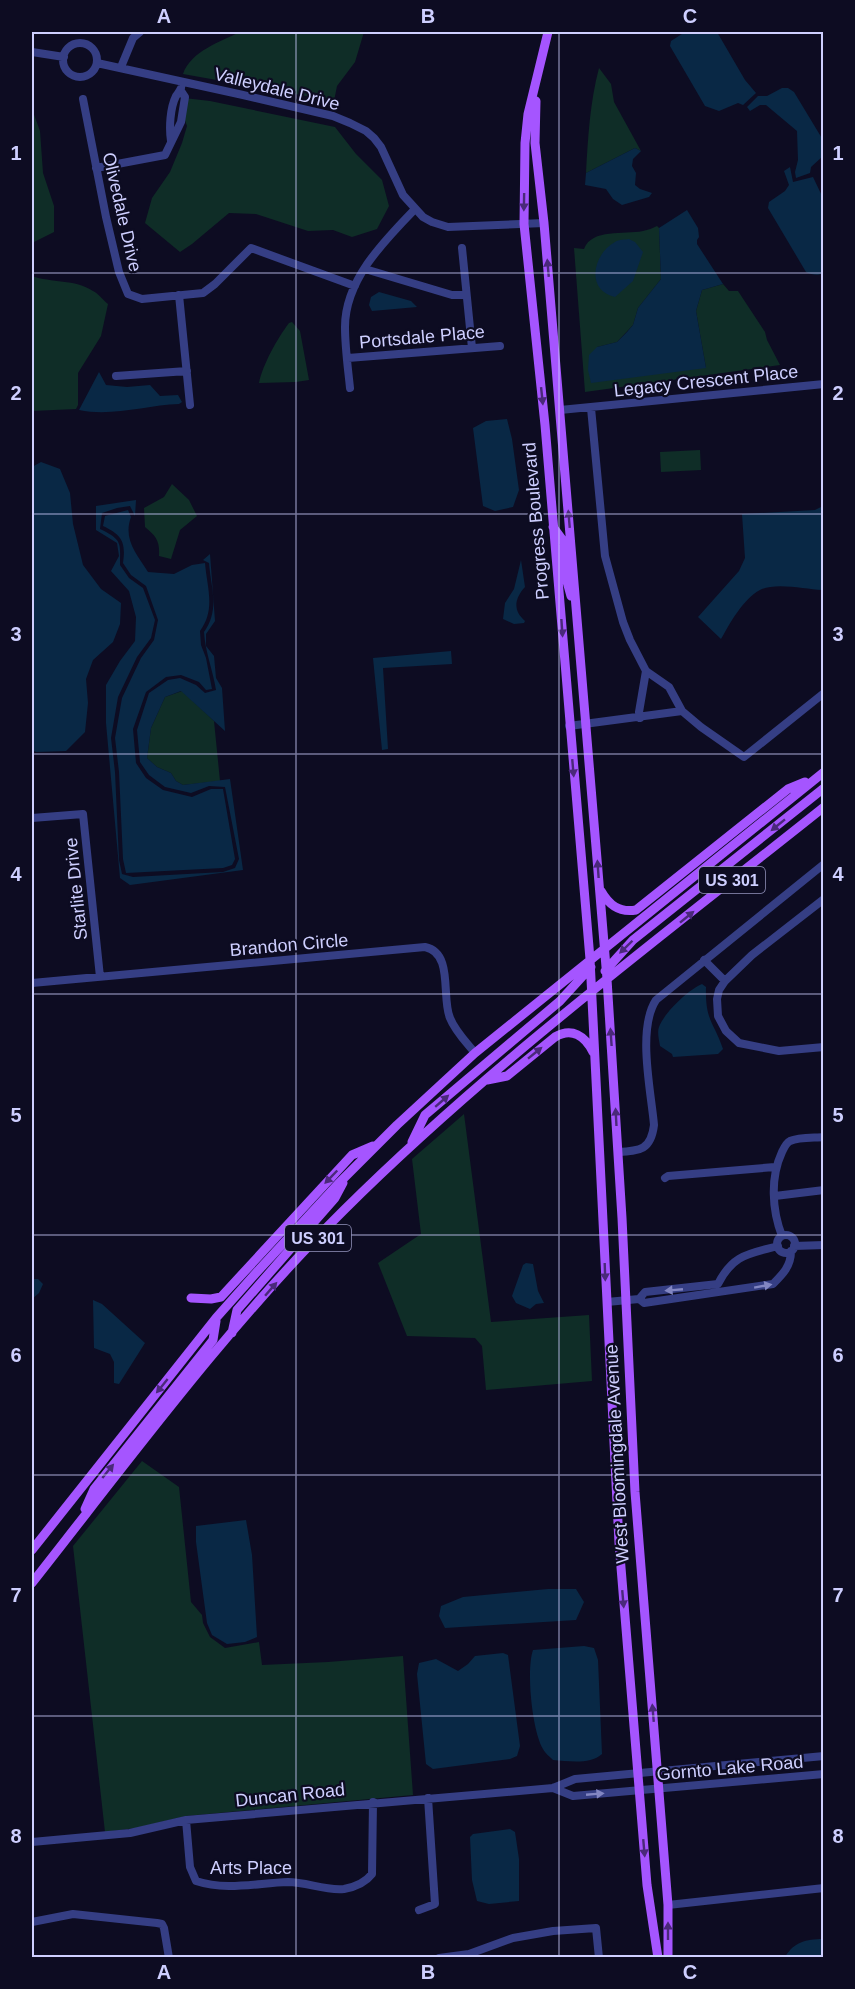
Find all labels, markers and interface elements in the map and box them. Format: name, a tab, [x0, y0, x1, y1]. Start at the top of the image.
text: A	[157, 5, 171, 27]
text: B	[421, 5, 435, 27]
text: C	[683, 5, 697, 27]
street label: Valleydale Drive	[212, 64, 342, 114]
text: 1	[10, 142, 22, 164]
text: 1	[832, 142, 844, 164]
street label: Olivedale Drive	[99, 150, 145, 274]
one-way arrow	[519, 192, 529, 211]
one-way arrow	[543, 259, 552, 278]
street label: Portsdale Place	[358, 322, 486, 352]
street label: Legacy Crescent Place	[613, 361, 799, 401]
text: 2	[10, 382, 22, 404]
text: 2	[832, 382, 844, 404]
one-way arrow	[537, 386, 547, 405]
street label: Progress Boulevard	[519, 441, 553, 601]
one-way arrow	[564, 509, 574, 528]
one-way arrow	[557, 618, 566, 637]
text: 3	[10, 623, 22, 645]
text: 3	[832, 623, 844, 645]
one-way arrow	[568, 759, 578, 778]
one-way arrow	[770, 818, 786, 831]
street label: Starlite Drive	[61, 837, 91, 941]
one-way arrow	[594, 859, 603, 878]
text: 4	[10, 863, 22, 885]
text: 4	[832, 863, 844, 885]
road number: US 301	[699, 867, 765, 893]
one-way arrow	[679, 911, 694, 923]
street label: Brandon Circle	[229, 930, 349, 960]
one-way arrow	[619, 940, 634, 954]
one-way arrow	[607, 1027, 616, 1046]
one-way arrow	[527, 1047, 543, 1060]
one-way arrow	[434, 1095, 449, 1108]
text: 5	[10, 1104, 22, 1126]
text: 5	[832, 1104, 844, 1126]
one-way arrow	[612, 1108, 621, 1127]
one-way arrow	[325, 1169, 339, 1183]
road number: US 301	[285, 1225, 351, 1251]
one-way arrow	[601, 1263, 610, 1282]
one-way arrow	[264, 1281, 278, 1296]
one-way arrow	[753, 1281, 772, 1290]
one-way arrow	[665, 1285, 684, 1295]
text: 6	[10, 1344, 22, 1366]
street label: West Bloomingdale Avenue	[601, 1344, 633, 1564]
text: 6	[832, 1344, 844, 1366]
one-way arrow	[156, 1378, 169, 1394]
one-way arrow	[101, 1464, 114, 1479]
text: 7	[10, 1584, 22, 1606]
text: 7	[832, 1584, 844, 1606]
one-way arrow	[618, 1590, 628, 1609]
one-way arrow	[648, 1703, 658, 1722]
street label: Gornto Lake Road	[656, 1752, 804, 1784]
street label: Duncan Road	[234, 1779, 346, 1811]
one-way arrow	[585, 1789, 604, 1799]
text: 8	[10, 1825, 22, 1847]
text: 8	[832, 1825, 844, 1847]
one-way arrow	[639, 1839, 649, 1858]
street label: Arts Place	[210, 1858, 292, 1878]
one-way arrow	[663, 1922, 673, 1941]
text: A	[157, 1961, 171, 1983]
text: B	[421, 1961, 435, 1983]
text: C	[683, 1961, 697, 1983]

